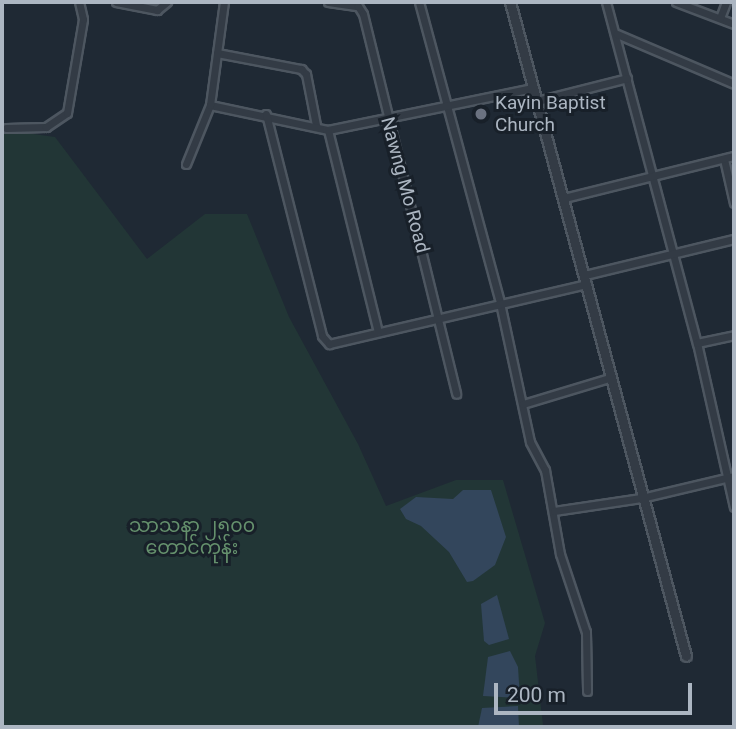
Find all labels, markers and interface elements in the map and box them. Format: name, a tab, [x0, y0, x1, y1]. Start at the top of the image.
place label: Kayin Baptist Church	[495, 92, 606, 136]
marker: Kayin Baptist Church	[473, 106, 489, 122]
street label: Nawng Mo Road	[376, 115, 434, 255]
park label: သာသနာ ၂၅၀၀ တောင်ကုန်း	[129, 515, 255, 559]
scale bar	[498, 670, 696, 714]
text: 200 m	[507, 683, 566, 707]

